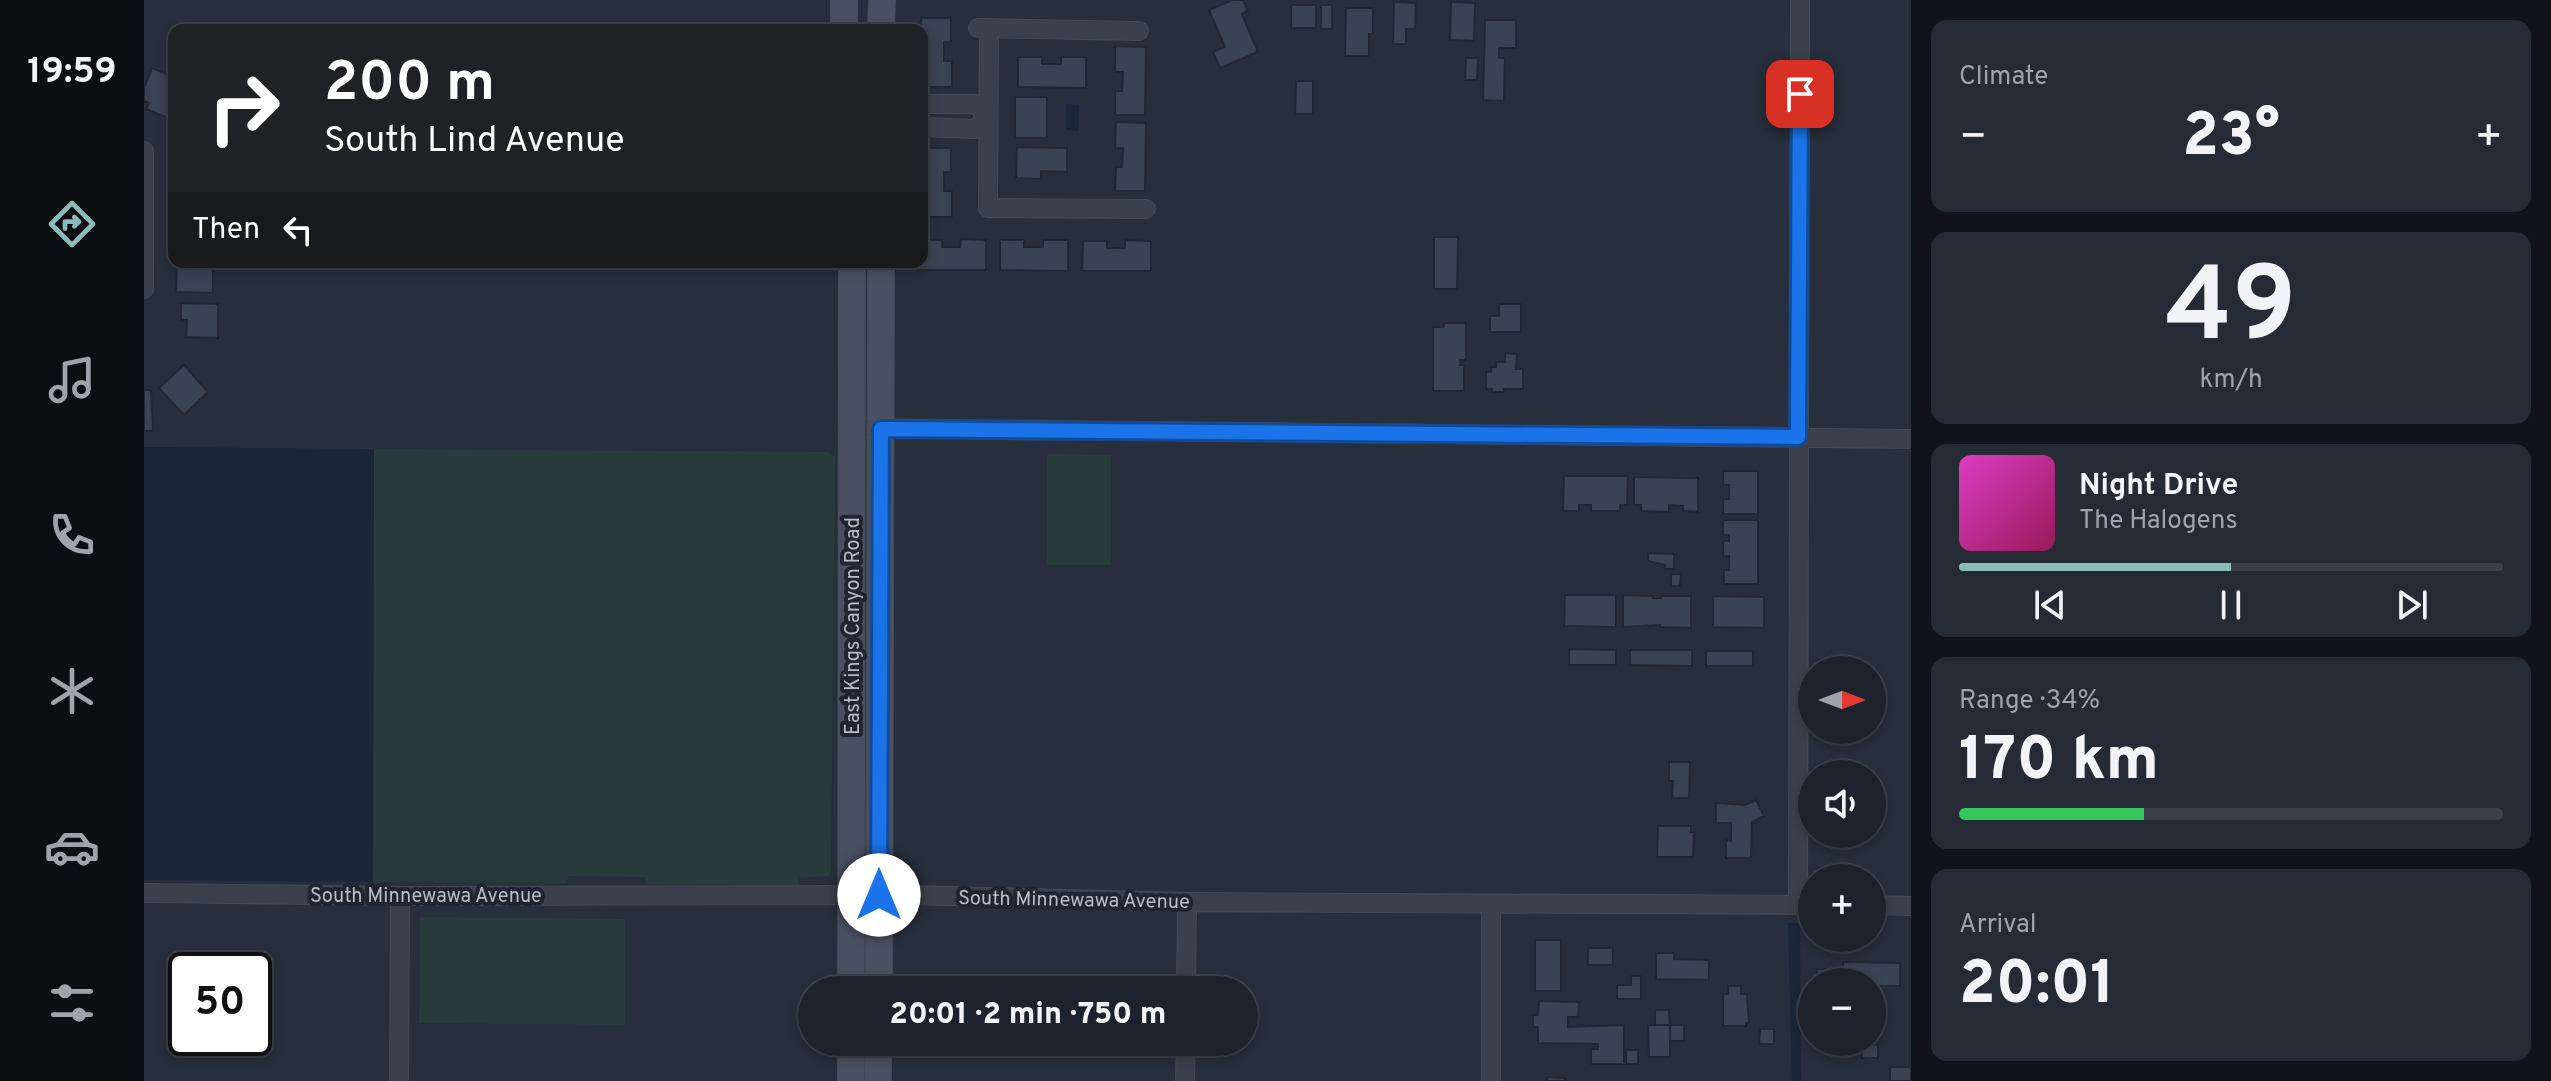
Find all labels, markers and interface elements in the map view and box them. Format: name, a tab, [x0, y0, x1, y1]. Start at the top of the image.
text: 19:59	[27, 50, 117, 96]
text: 200 m	[324, 50, 495, 120]
icon: right	[192, 56, 296, 160]
pin	[1766, 60, 1834, 128]
text: Climate	[1959, 61, 2048, 94]
icon: arrive	[1778, 72, 1822, 116]
text: 23°	[2182, 101, 2280, 177]
text: −	[1959, 111, 1987, 167]
text: +	[2475, 111, 2503, 167]
text: South Lind Avenue	[324, 119, 625, 165]
icon: directions	[44, 196, 100, 252]
icon: left	[276, 208, 320, 252]
text: Then	[192, 212, 260, 249]
text: 49	[2166, 246, 2296, 378]
icon: music	[44, 352, 100, 408]
text: km/h	[2199, 364, 2263, 397]
text: Night Drive	[2079, 468, 2238, 505]
text: The Halogens	[2079, 505, 2238, 538]
icon: phone	[44, 507, 100, 563]
street label: East Kings Canyon Road	[841, 517, 867, 735]
icon: previous	[2028, 583, 2072, 627]
icon: pause	[2209, 583, 2253, 627]
icon: next	[2390, 583, 2434, 627]
north arrow	[1798, 656, 1886, 744]
map controls	[1798, 656, 1886, 1056]
icon: climate	[44, 663, 100, 719]
text: Range · 34%	[1959, 685, 2100, 718]
text: 170 km	[1959, 725, 2159, 801]
button: sound	[1798, 760, 1886, 848]
icon: car	[44, 819, 100, 875]
position arrow	[837, 853, 921, 937]
button: +	[1798, 864, 1886, 952]
street label: South Minnewawa Avenue	[310, 884, 542, 910]
street label: South Minnewawa Avenue	[958, 886, 1190, 916]
text: Arrival	[1959, 909, 2037, 942]
text: 20:01	[1959, 949, 2115, 1025]
speed limit sign: 50	[168, 952, 272, 1056]
button: −	[1798, 968, 1886, 1056]
icon: filters	[44, 975, 100, 1031]
text: 20:01 · 2 min · 750 m	[890, 997, 1166, 1034]

